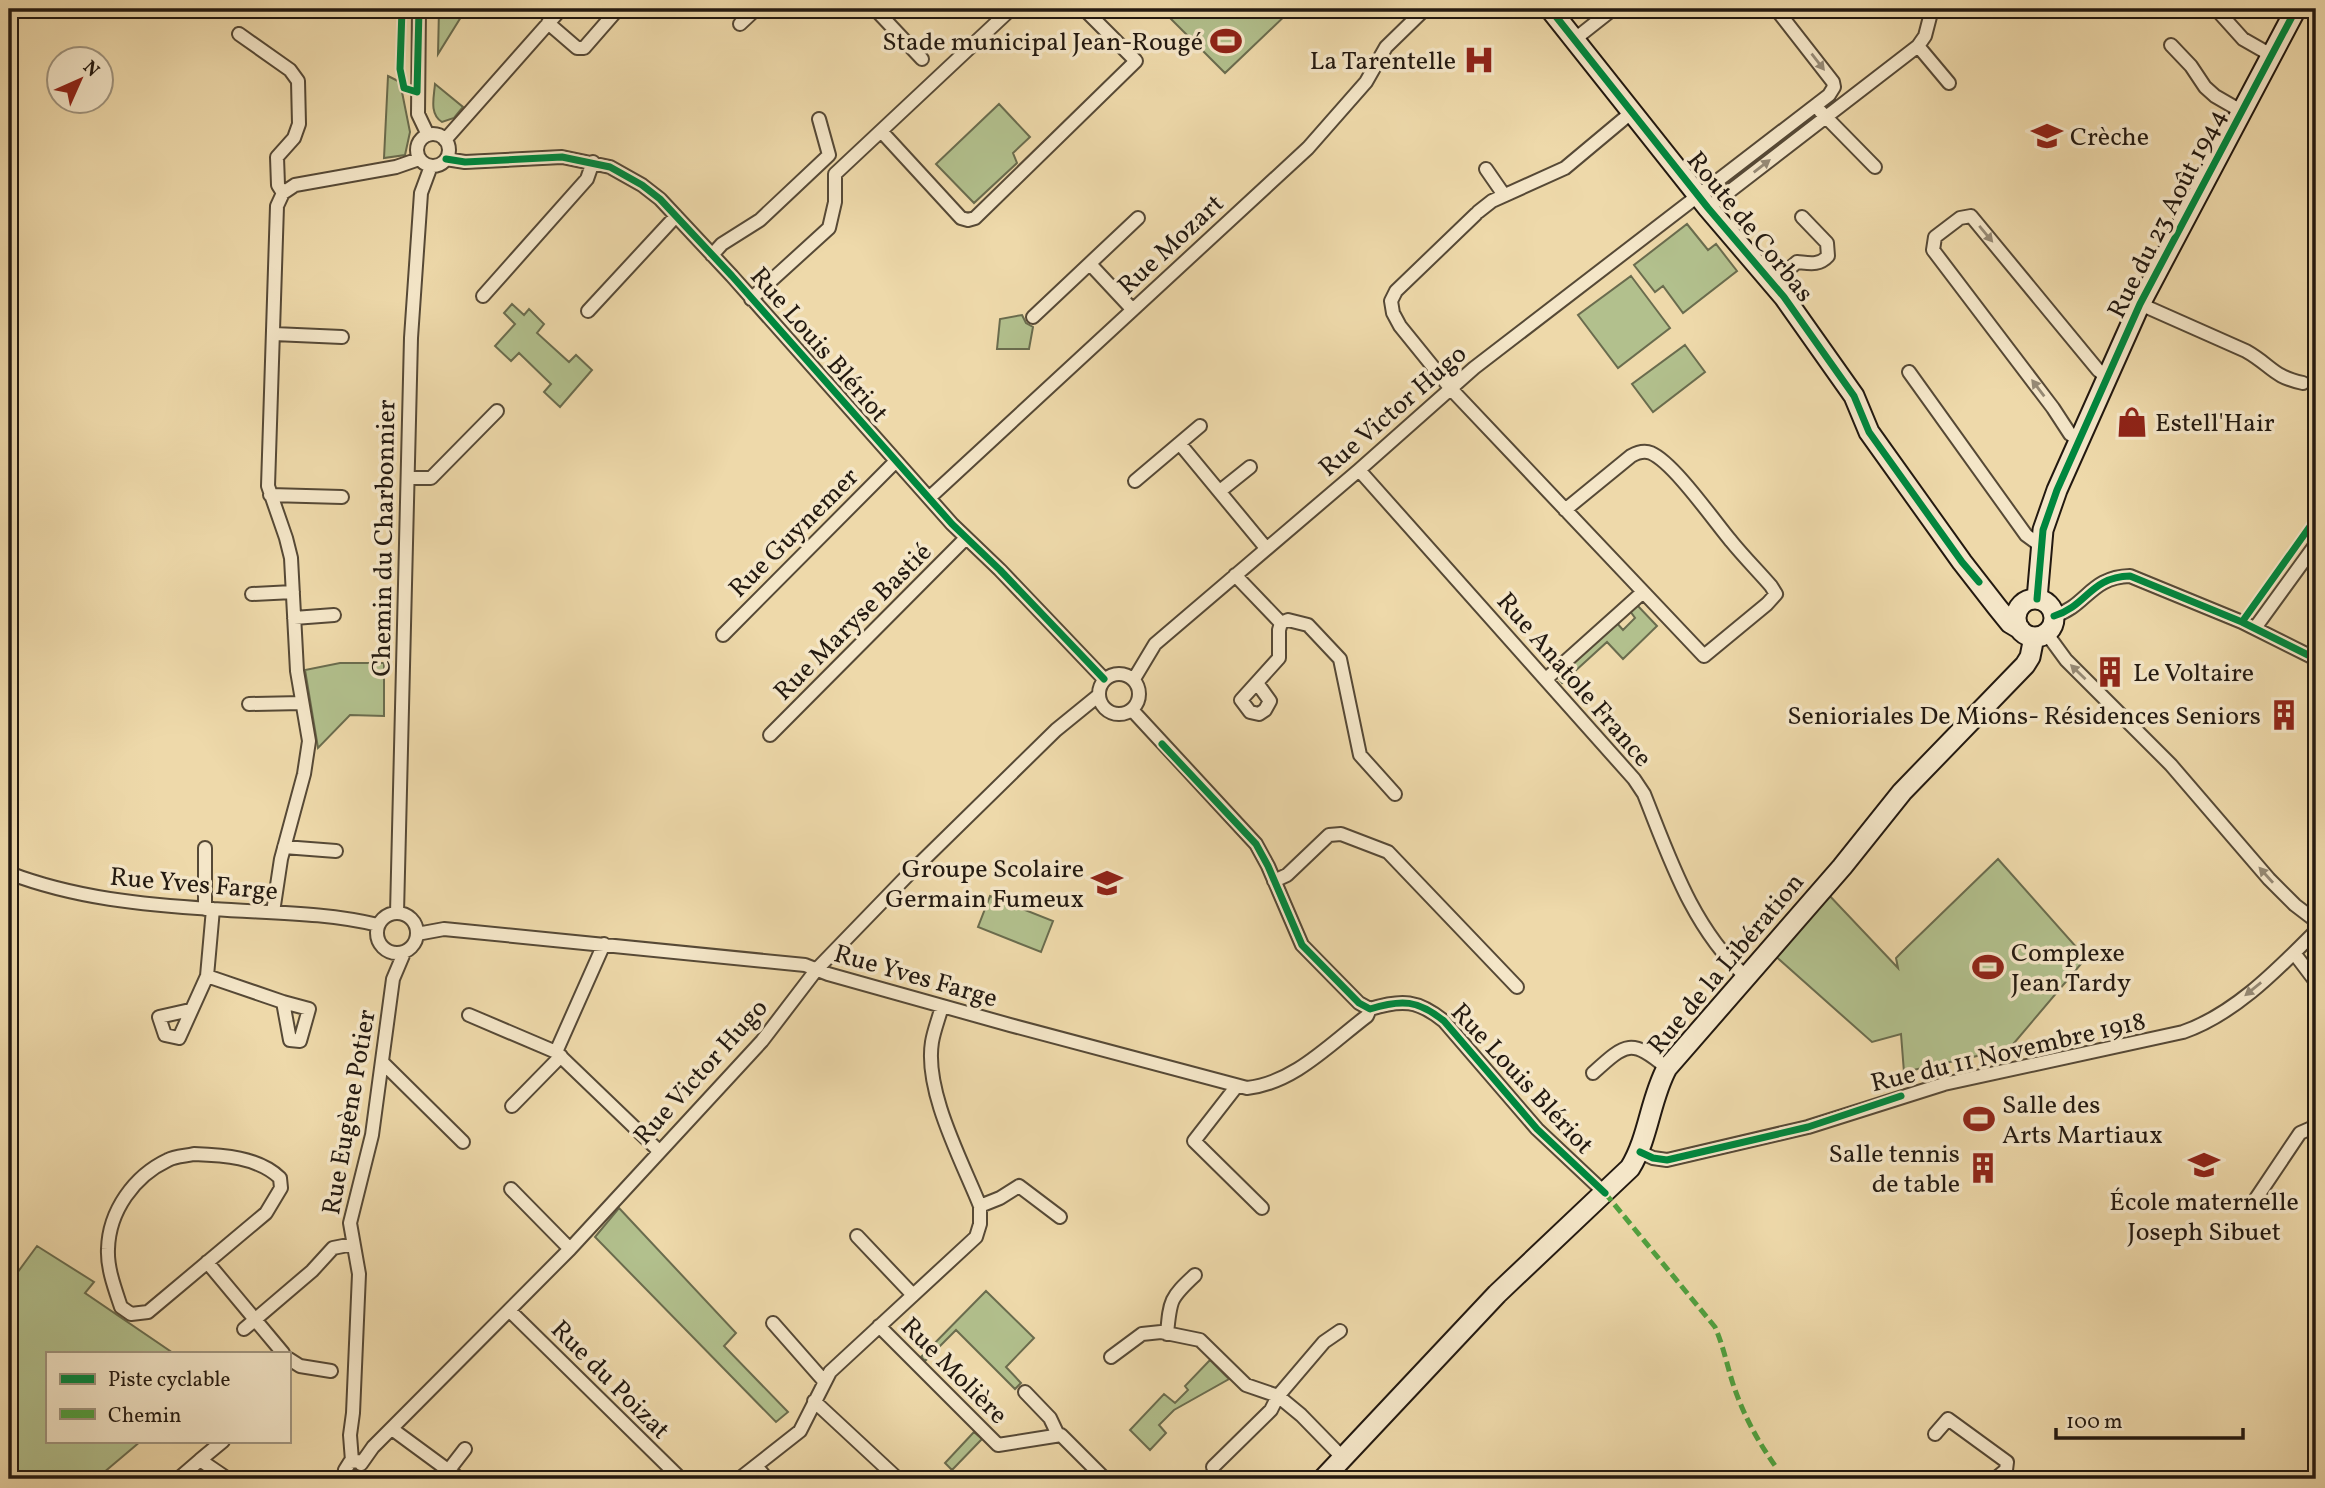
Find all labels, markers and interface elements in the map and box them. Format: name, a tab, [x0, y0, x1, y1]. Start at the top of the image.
sports icon: Stade municipal Jean-Rougé	[1209, 24, 1243, 58]
place label: Stade municipal Jean-Rougé	[882, 25, 1203, 61]
hospital icon: La Tarentelle	[1462, 43, 1496, 77]
place label: La Tarentelle	[1310, 44, 1456, 80]
north arrow	[46, 46, 116, 116]
one-way arrow	[1811, 53, 1826, 71]
text: N	[77, 55, 105, 84]
street label: Rue du 23 Août 1944	[2099, 103, 2236, 325]
school or university icon: Crèche	[2030, 119, 2064, 153]
place label: Crèche	[2070, 120, 2149, 156]
street label: Route de Corbas	[1677, 144, 1821, 310]
one-way arrow	[1753, 160, 1771, 174]
street label: Rue Mozart	[1110, 187, 1232, 304]
one-way arrow	[1978, 226, 1993, 243]
street label: Rue Louis Blériot	[741, 260, 896, 431]
street label: Rue Victor Hugo	[1312, 337, 1475, 486]
one-way arrow	[2030, 379, 2045, 397]
street label: Chemin du Charbonnier	[365, 399, 405, 677]
shop icon: Estell'Hair	[2115, 405, 2149, 439]
place label: Estell'Hair	[2155, 406, 2275, 442]
street label: Rue Guynemer	[721, 460, 868, 607]
street label: Rue Maryse Bastié	[766, 535, 940, 709]
street label: Rue Anatole France	[1487, 585, 1660, 776]
building icon: Le Voltaire	[2093, 655, 2127, 689]
place label: Le Voltaire	[2133, 656, 2254, 692]
one-way arrow	[2070, 664, 2087, 681]
building icon: Senioriales De Mions- Résidences Seniors	[2267, 698, 2301, 732]
place label: Senioriales De Mions- Résidences Seniors	[1787, 699, 2261, 735]
place label: Groupe Scolaire Germain Fumeux	[885, 852, 1084, 918]
street label: Rue Yves Farge	[108, 860, 279, 910]
school or university icon: Groupe Scolaire Germain Fumeux	[1090, 866, 1124, 900]
street label: Rue de la Libération	[1640, 866, 1813, 1063]
one-way arrow	[2258, 866, 2274, 884]
street label: Rue Yves Farge	[829, 936, 1001, 1017]
place label: Complexe Jean Tardy	[2011, 936, 2131, 1002]
sports icon: Complexe Jean Tardy	[1971, 950, 2005, 984]
one-way arrow	[2245, 981, 2262, 996]
street label: Rue Victor Hugo	[626, 991, 777, 1153]
street label: Rue Louis Blériot	[1442, 996, 1601, 1163]
street label: Rue du 11 Novembre 1918	[1867, 1004, 2149, 1102]
street label: Rue Eugène Potier	[314, 1007, 386, 1218]
place label: Salle des Arts Martiaux	[2002, 1088, 2163, 1154]
sports icon: Salle des Arts Martiaux	[1962, 1102, 1996, 1136]
place label: Salle tennis de table	[1828, 1137, 1960, 1203]
school or university icon: École maternelle Joseph Sibuet	[2187, 1148, 2221, 1182]
building icon: Salle tennis de table	[1966, 1151, 2000, 1185]
place label: École maternelle Joseph Sibuet	[2109, 1185, 2299, 1251]
street label: Rue Molière	[892, 1310, 1015, 1433]
street label: Rue du Poizat	[542, 1313, 677, 1448]
legend	[46, 1352, 290, 1442]
text: Piste cyclable	[108, 1366, 231, 1395]
scale bar	[2056, 1397, 2243, 1441]
text: Chemin	[108, 1402, 182, 1431]
text: 100 m	[2066, 1408, 2123, 1437]

